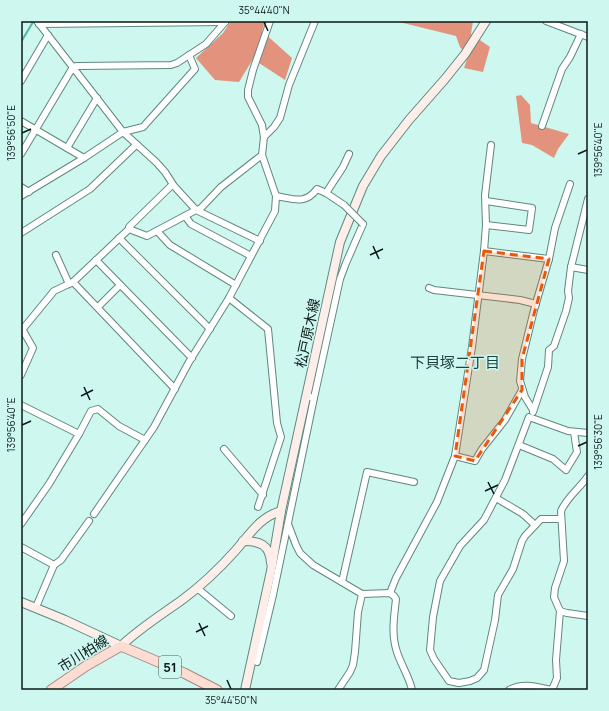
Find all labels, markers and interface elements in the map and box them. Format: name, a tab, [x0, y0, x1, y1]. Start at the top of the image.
text: 35°44'40"N	[238, 3, 290, 17]
text: 139°56'50"E	[4, 105, 18, 161]
text: 139°56'40"E	[591, 122, 605, 177]
street label: 松戸原木線	[290, 297, 324, 369]
district label: 下貝塚二丁目	[410, 352, 500, 373]
text: 139°56'40"E	[4, 397, 18, 452]
text: 139°56'30"E	[591, 414, 605, 470]
street label: 市川柏線	[54, 630, 112, 676]
road number: 51	[159, 656, 181, 678]
text: 35°44'50"N	[205, 693, 257, 707]

